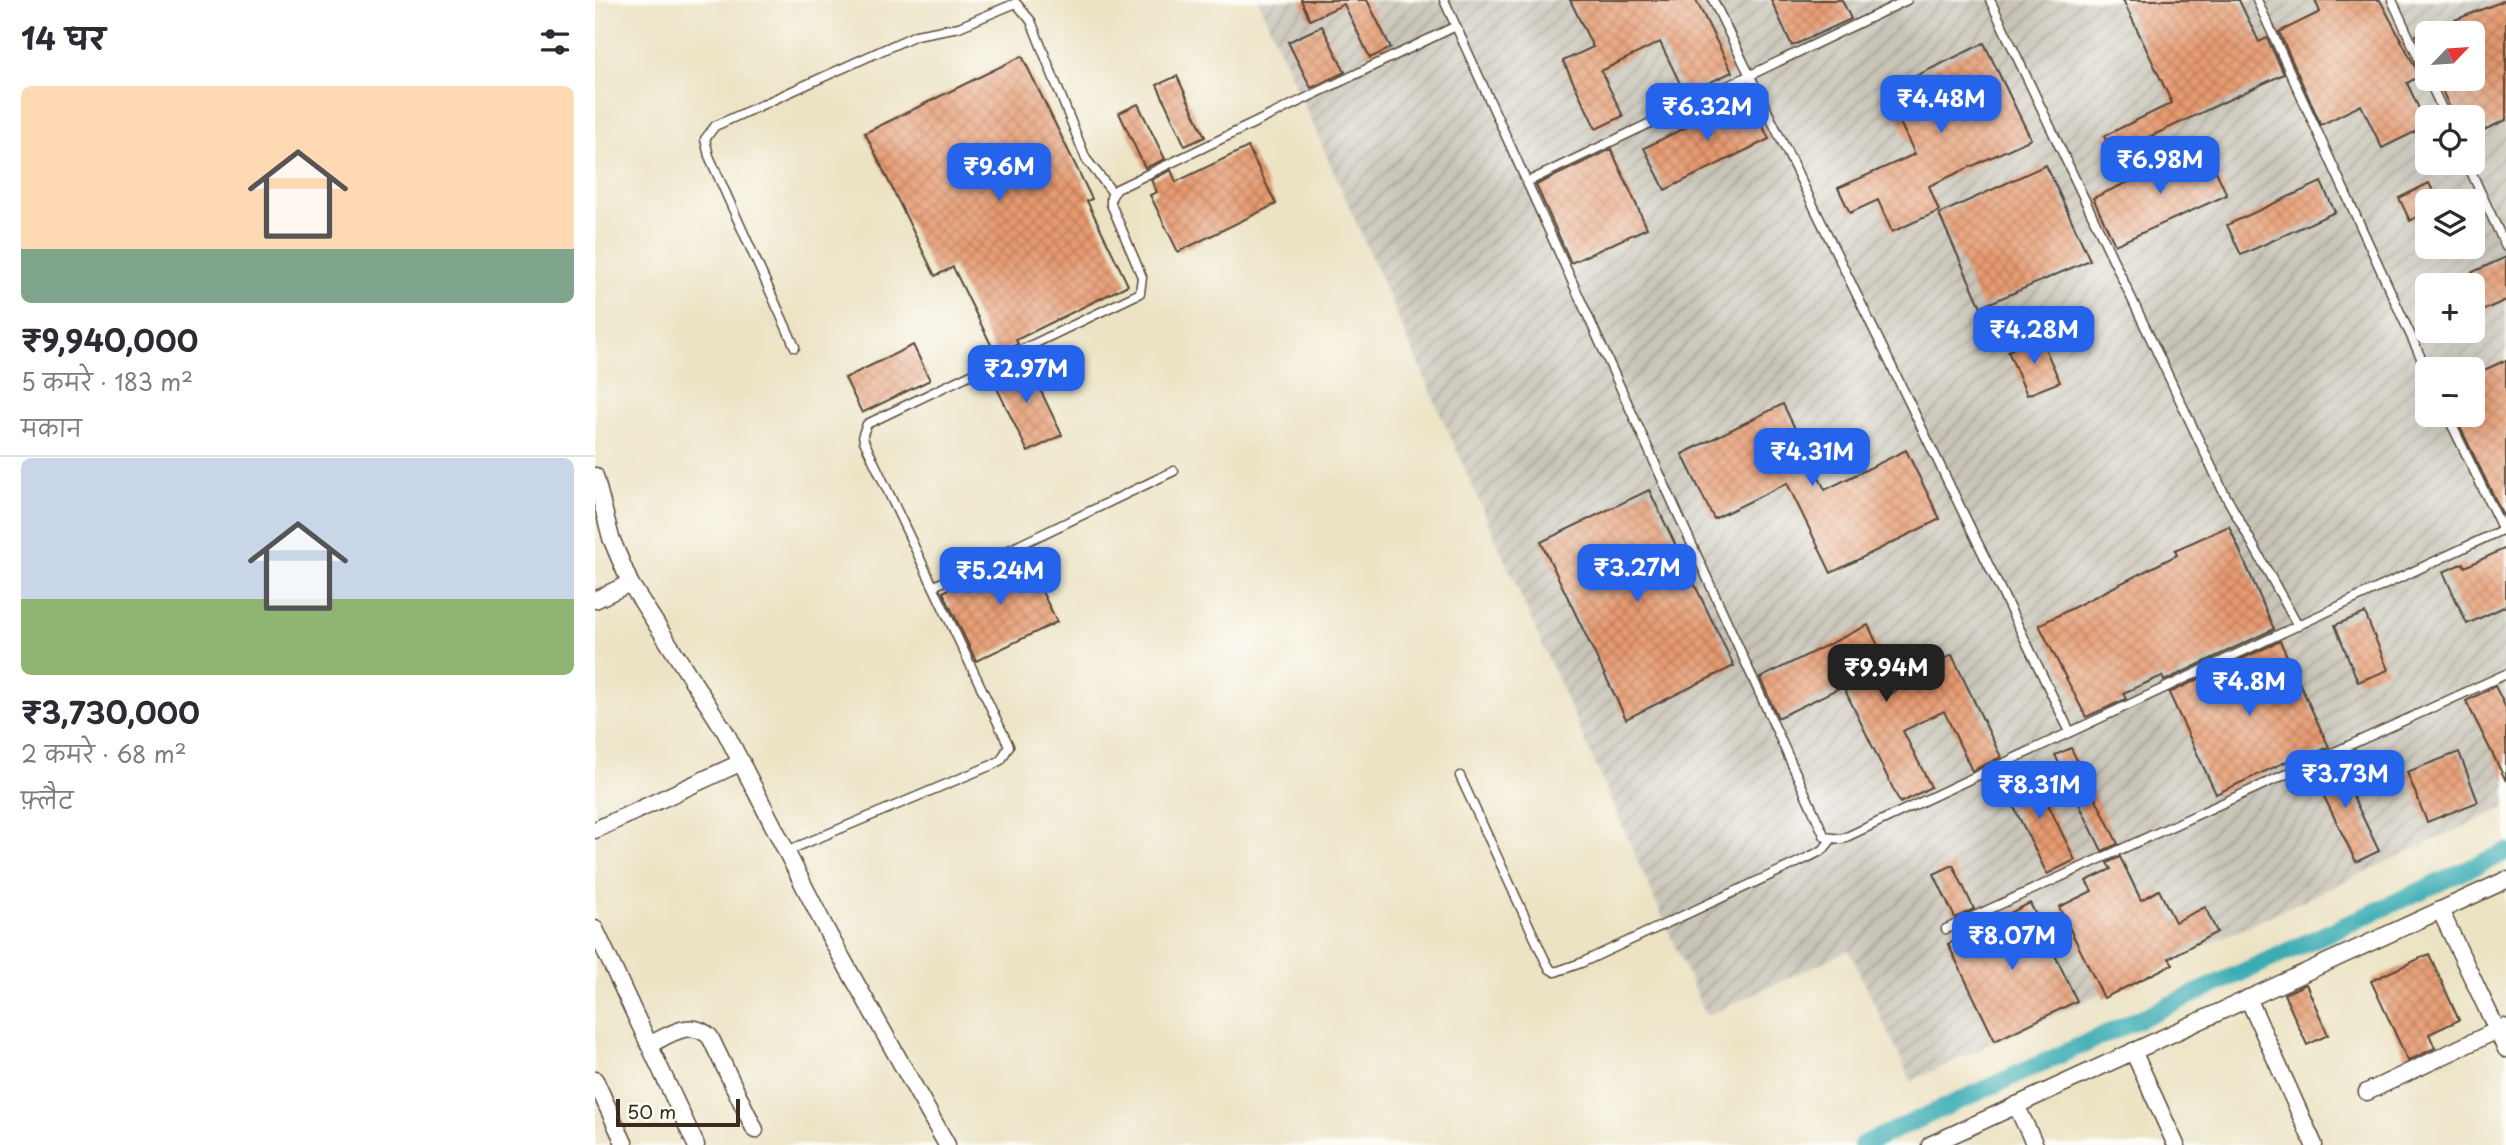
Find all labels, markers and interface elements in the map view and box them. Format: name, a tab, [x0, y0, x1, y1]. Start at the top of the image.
text: 14 घर	[21, 15, 106, 60]
north arrow	[2415, 21, 2485, 91]
map controls	[2415, 21, 2485, 427]
icon: filters	[536, 23, 574, 61]
pin: ₹4.48M	[1884, 76, 1998, 135]
text: ₹4.48M	[1896, 80, 1986, 115]
pin: ₹6.32M	[1650, 83, 1764, 143]
text: ₹6.32M	[1662, 88, 1752, 123]
button: locate	[2415, 105, 2485, 175]
icon: home	[235, 131, 361, 257]
pin: ₹6.98M	[2103, 136, 2217, 196]
text: ₹6.98M	[2117, 141, 2203, 176]
pin: ₹9.6M	[950, 144, 1048, 203]
text: ₹9.6M	[963, 148, 1035, 183]
button: layers	[2415, 189, 2485, 259]
button: +	[2415, 273, 2485, 343]
pin: ₹4.28M	[1977, 306, 2091, 366]
text: ₹4.28M	[1989, 311, 2079, 346]
text: ₹9,940,000	[21, 317, 198, 362]
pin: ₹2.97M	[969, 346, 1083, 405]
text: ₹2.97M	[984, 350, 1068, 385]
button: −	[2415, 357, 2485, 427]
text: 5 कमरे · 183 m²	[21, 364, 193, 399]
text: मकान	[21, 410, 82, 445]
pin: ₹4.31M	[1755, 428, 1869, 488]
text: ₹4.31M	[1770, 433, 1854, 468]
icon: home	[235, 503, 361, 629]
pin: ₹3.27M	[1580, 544, 1694, 604]
pin: ₹5.24M	[943, 548, 1057, 607]
text: ₹3.27M	[1593, 549, 1681, 584]
text: ₹5.24M	[956, 552, 1044, 587]
pin: ₹9.94M	[1829, 644, 1943, 704]
text: ₹9.94M	[1844, 649, 1928, 684]
pin: ₹4.8M	[2200, 658, 2298, 718]
text: ₹4.8M	[2212, 663, 2286, 698]
text: ₹3,730,000	[21, 689, 200, 734]
text: 2 कमरे · 68 m²	[21, 736, 187, 771]
pin: ₹3.73M	[2288, 750, 2402, 810]
text: ₹3.73M	[2301, 755, 2389, 790]
pin: ₹8.31M	[1982, 762, 2096, 821]
text: ₹8.31M	[1997, 766, 2081, 801]
text: फ़्लैट	[21, 782, 73, 817]
pin: ₹8.07M	[1955, 912, 2069, 972]
text: ₹8.07M	[1968, 917, 2056, 952]
scale bar	[616, 1096, 740, 1128]
text: 50 m	[627, 1097, 676, 1125]

